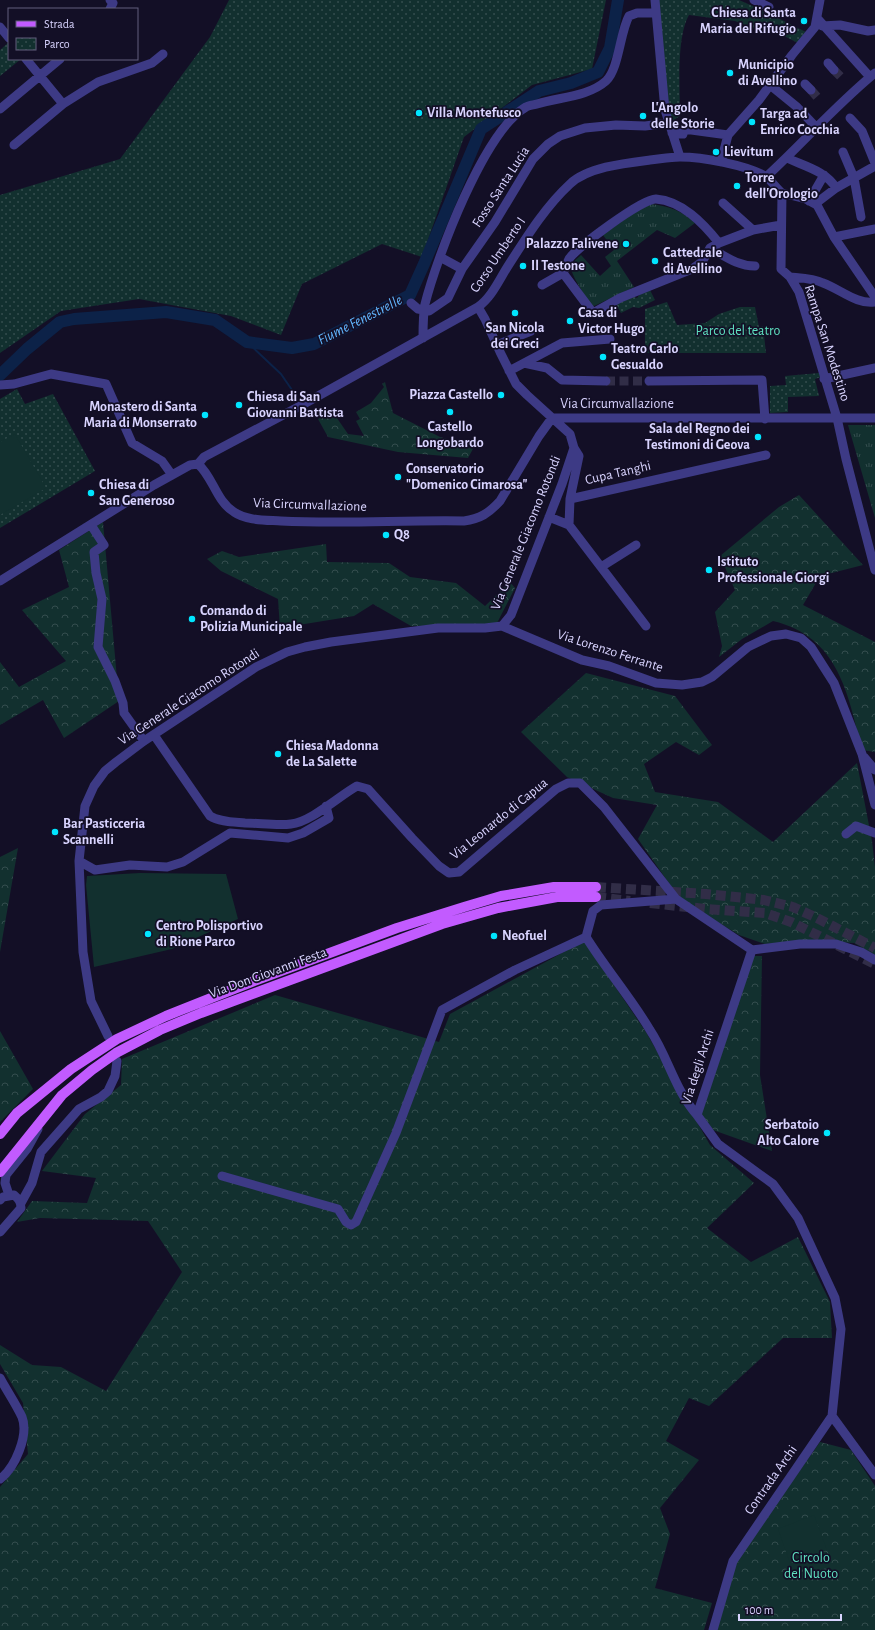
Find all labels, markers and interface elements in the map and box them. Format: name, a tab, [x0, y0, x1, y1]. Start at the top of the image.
place label: Chiesa di Santa Maria del Rifugio	[700, 6, 796, 36]
legend	[8, 8, 138, 60]
marker: Chiesa di Santa Maria del Rifugio	[799, 16, 809, 26]
text: Strada	[44, 18, 75, 30]
text: Parco	[44, 38, 70, 50]
place label: Municipio di Avellino	[738, 58, 797, 88]
marker: Municipio di Avellino	[725, 68, 735, 78]
place label: L'Angolo delle Storie	[651, 101, 715, 131]
place label: Villa Montefusco	[427, 106, 521, 120]
place label: Targa ad Enrico Cocchia	[760, 107, 840, 137]
marker: Villa Montefusco	[414, 108, 424, 118]
marker: L'Angolo delle Storie	[638, 111, 648, 121]
marker: Targa ad Enrico Cocchia	[747, 117, 757, 127]
street label: Fosso Santa Lucia	[470, 144, 533, 230]
place label: Lievitum	[724, 145, 773, 159]
marker: Lievitum	[711, 147, 721, 157]
place label: Torre dell'Orologio	[745, 171, 818, 201]
marker: Torre dell'Orologio	[732, 181, 742, 191]
street label: Corso Umberto I	[468, 215, 528, 295]
place label: Palazzo Falivene	[526, 237, 618, 251]
marker: Palazzo Falivene	[621, 239, 631, 249]
place label: Cattedrale di Avellino	[663, 246, 722, 276]
marker: Cattedrale di Avellino	[650, 256, 660, 266]
place label: Il Testone	[531, 259, 585, 273]
marker: Il Testone	[518, 261, 528, 271]
street label: Rampa San Modestino	[802, 283, 852, 403]
water label: Fiume Fenestrelle	[315, 292, 405, 348]
place label: Casa di Victor Hugo	[578, 306, 645, 336]
marker: San Nicola dei Greci	[510, 308, 520, 318]
marker: Casa di Victor Hugo	[565, 316, 575, 326]
place label: San Nicola dei Greci	[485, 321, 545, 351]
park label: Parco del teatro	[696, 324, 781, 338]
place label: Teatro Carlo Gesualdo	[611, 342, 678, 372]
marker: Teatro Carlo Gesualdo	[598, 352, 608, 362]
place label: Piazza Castello	[409, 388, 493, 402]
place label: Chiesa di San Giovanni Battista	[247, 390, 344, 420]
marker: Piazza Castello	[496, 390, 506, 400]
street label: Via Circumvallazione	[560, 397, 674, 411]
place label: Monastero di Santa Maria di Monserrato	[84, 400, 197, 430]
marker: Chiesa di San Giovanni Battista	[234, 400, 244, 410]
marker: Castello Longobardo	[445, 407, 455, 417]
marker: Monastero di Santa Maria di Monserrato	[200, 410, 210, 420]
place label: Castello Longobardo	[416, 420, 484, 450]
place label: Sala del Regno dei Testimoni di Geova	[645, 422, 750, 452]
marker: Sala del Regno dei Testimoni di Geova	[753, 432, 763, 442]
street label: Via Generale Giacomo Rotondi	[489, 454, 563, 612]
street label: Cupa Tanghi	[584, 459, 652, 487]
place label: Conservatorio "Domenico Cimarosa"	[406, 462, 528, 492]
marker: Conservatorio "Domenico Cimarosa"	[393, 472, 403, 482]
place label: Chiesa di San Generoso	[99, 478, 175, 508]
marker: Chiesa di San Generoso	[86, 488, 96, 498]
street label: Via Circumvallazione	[253, 496, 367, 514]
place label: Q8	[394, 528, 410, 542]
marker: Q8	[381, 530, 391, 540]
place label: Istituto Professionale Giorgi	[717, 555, 829, 585]
marker: Istituto Professionale Giorgi	[704, 565, 714, 575]
place label: Comando di Polizia Municipale	[200, 604, 303, 634]
marker: Comando di Polizia Municipale	[187, 614, 197, 624]
street label: Via Lorenzo Ferrante	[555, 627, 665, 675]
street label: Via Generale Giacomo Rotondi	[116, 646, 262, 748]
place label: Chiesa Madonna de La Salette	[286, 739, 379, 769]
marker: Chiesa Madonna de La Salette	[273, 749, 283, 759]
street label: Via Leonardo di Capua	[448, 775, 551, 862]
place label: Bar Pasticceria Scannelli	[63, 817, 146, 847]
marker: Bar Pasticceria Scannelli	[50, 827, 60, 837]
place label: Centro Polisportivo di Rione Parco	[156, 919, 263, 949]
marker: Centro Polisportivo di Rione Parco	[143, 929, 153, 939]
place label: Neofuel	[502, 929, 547, 943]
marker: Neofuel	[489, 931, 499, 941]
street label: Via Don Giovanni Festa	[207, 945, 329, 1001]
street label: Via degli Archi	[679, 1028, 717, 1106]
place label: Serbatoio Alto Calore	[757, 1118, 819, 1148]
marker: Serbatoio Alto Calore	[822, 1128, 832, 1138]
street label: Contrada Archi	[742, 1443, 800, 1517]
park label: Circolo del Nuoto	[784, 1551, 838, 1581]
scale bar	[739, 1596, 841, 1622]
text: 100 m	[745, 1604, 773, 1616]

